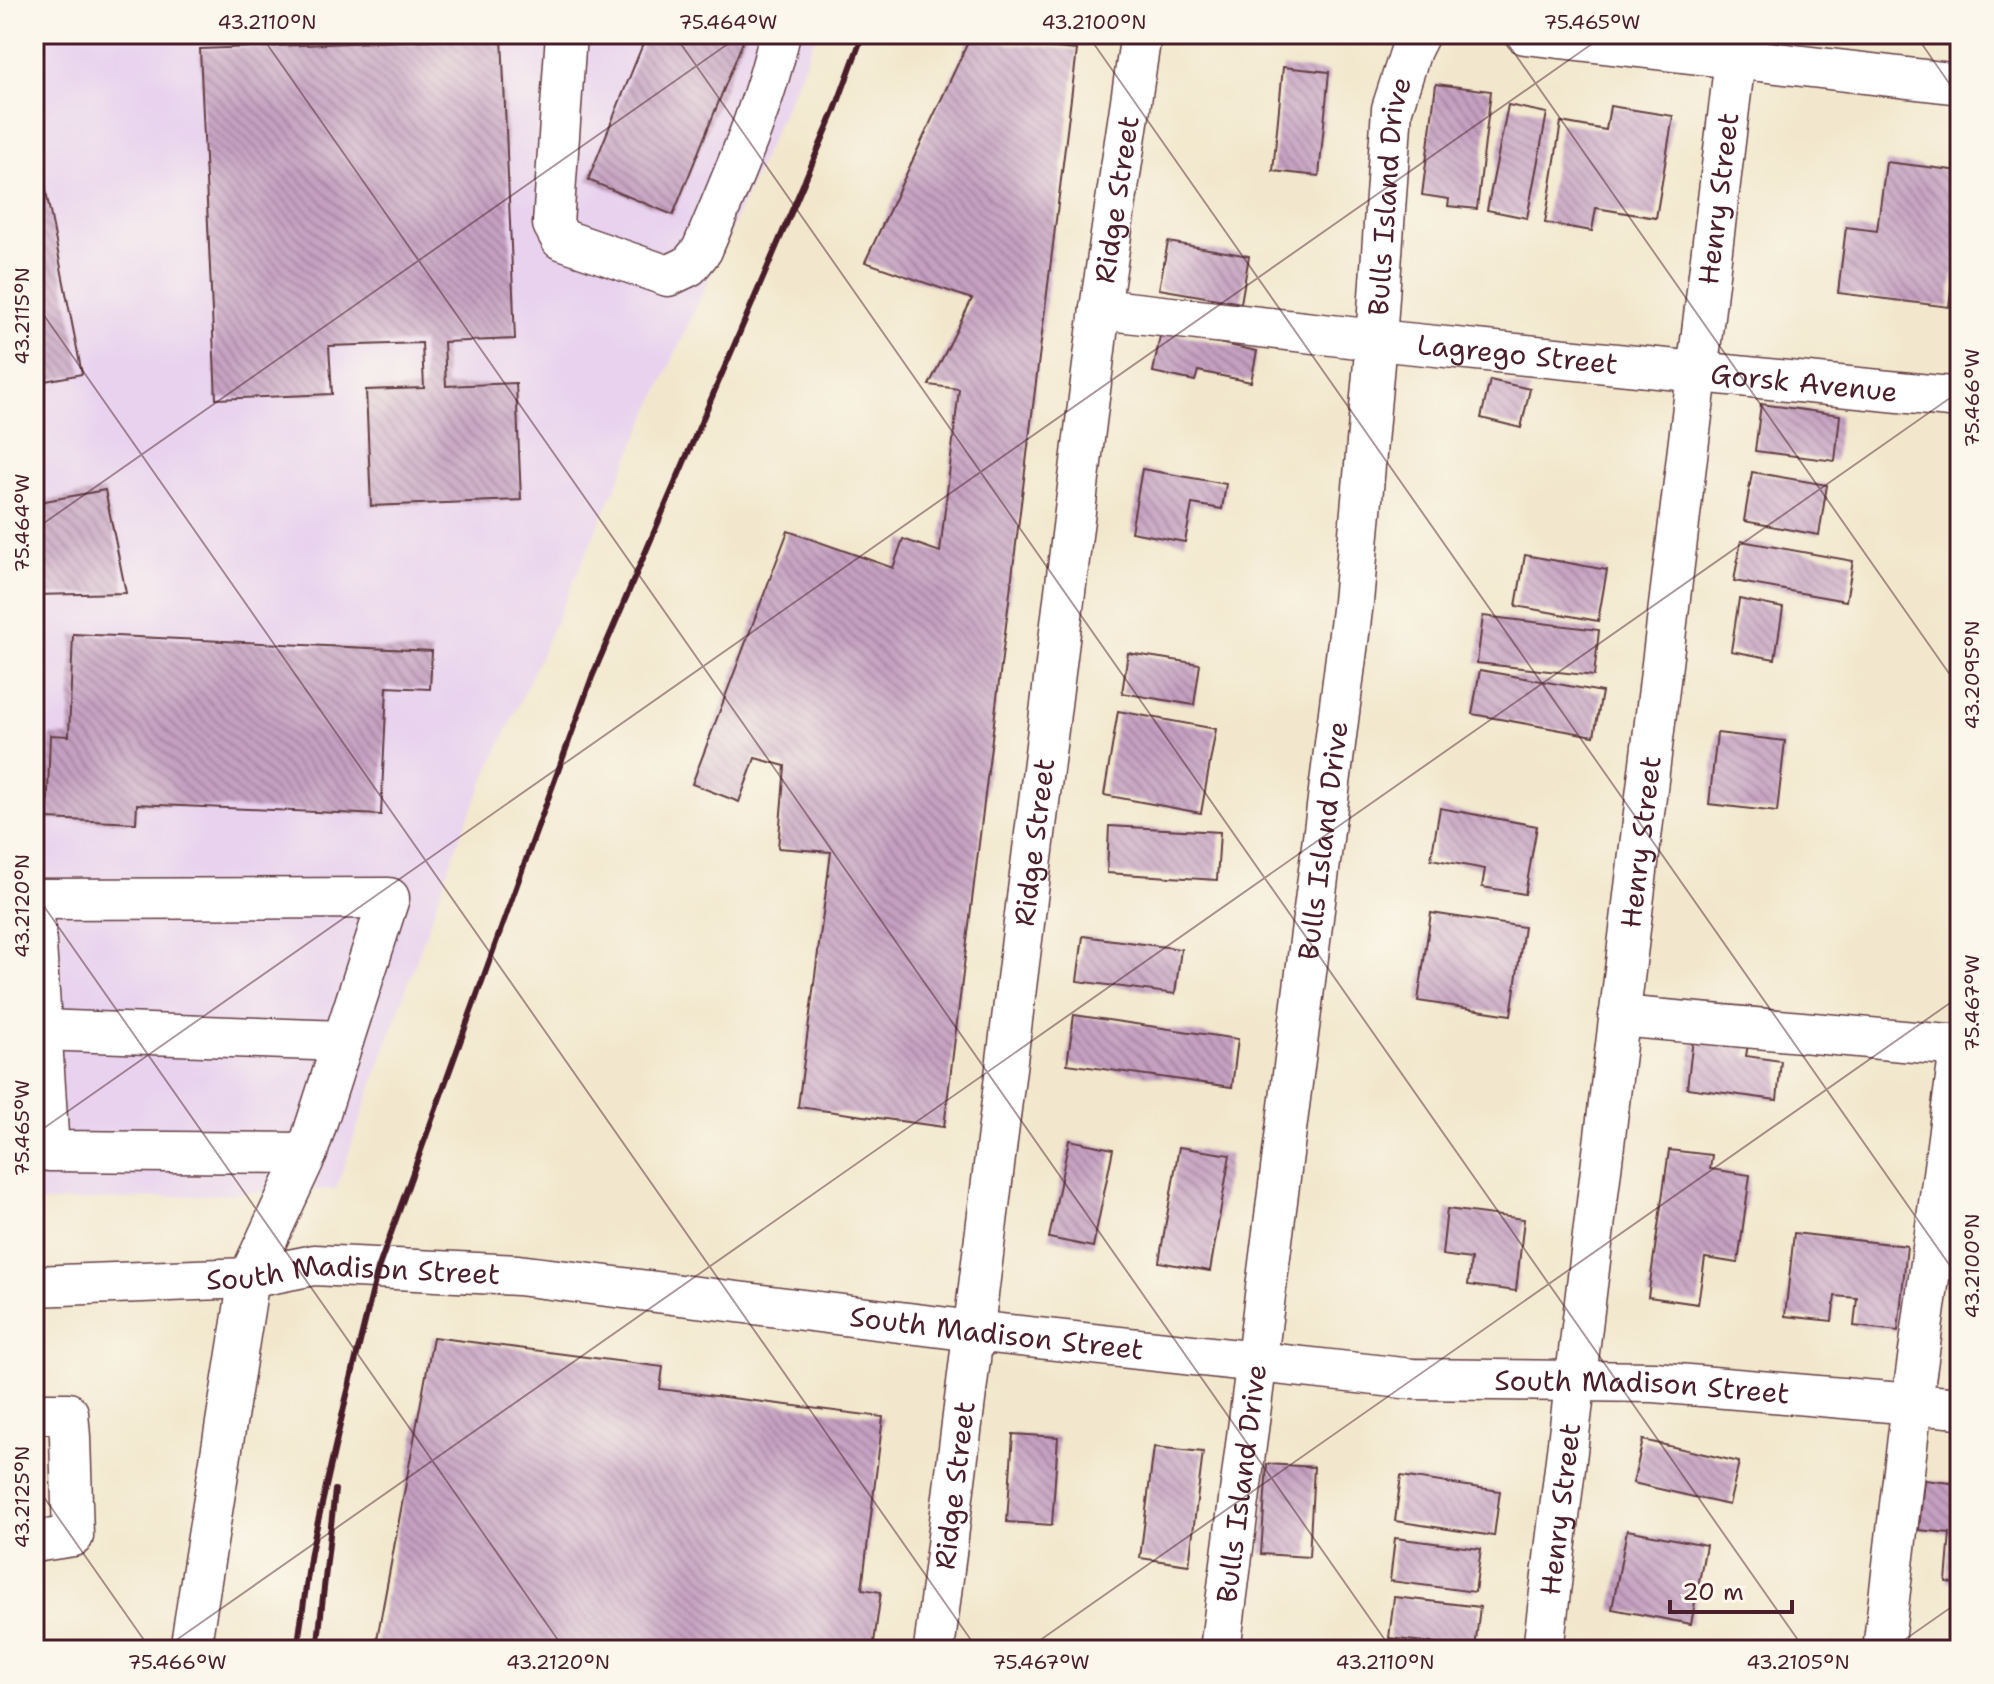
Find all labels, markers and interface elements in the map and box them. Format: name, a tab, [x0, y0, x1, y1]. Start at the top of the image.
text: 43.2110°N	[218, 9, 316, 35]
text: 75.464°W	[679, 9, 777, 35]
text: 43.2100°N	[1041, 9, 1147, 35]
text: 75.465°W	[1543, 9, 1641, 35]
street label: Bulls Island Drive	[1359, 72, 1420, 317]
street label: Henry Street	[1689, 110, 1747, 287]
street label: Ridge Street	[1085, 113, 1148, 286]
text: 43.2115°N	[9, 267, 35, 365]
street label: Lagrego Street	[1415, 325, 1620, 383]
text: 75.466°W	[1959, 348, 1985, 448]
street label: Gorsk Avenue	[1709, 354, 1899, 411]
text: 75.464°W	[9, 474, 35, 572]
text: 43.2095°N	[1959, 620, 1985, 730]
street label: Bulls Island Drive	[1289, 719, 1357, 962]
street label: Henry Street	[1611, 754, 1670, 930]
street label: Ridge Street	[1005, 756, 1063, 928]
text: 43.2120°N	[9, 854, 35, 958]
text: 75.467°W	[1959, 954, 1985, 1052]
text: 75.465°W	[9, 1079, 35, 1177]
text: 43.2100°N	[1959, 1213, 1985, 1319]
street label: South Madison Street	[205, 1245, 501, 1299]
street label: South Madison Street	[848, 1297, 1146, 1369]
street label: South Madison Street	[1494, 1361, 1791, 1412]
street label: Bulls Island Drive	[1207, 1362, 1275, 1605]
street label: Ridge Street	[925, 1399, 984, 1571]
street label: Henry Street	[1531, 1421, 1589, 1597]
text: 43.2125°N	[9, 1446, 35, 1548]
scale bar	[1670, 1564, 1792, 1614]
text: 20 m	[1682, 1576, 1744, 1608]
text: 75.466°W	[127, 1649, 227, 1675]
text: 43.2120°N	[506, 1649, 610, 1675]
text: 75.467°W	[992, 1649, 1090, 1675]
text: 43.2110°N	[1336, 1649, 1434, 1675]
text: 43.2105°N	[1746, 1649, 1850, 1675]

